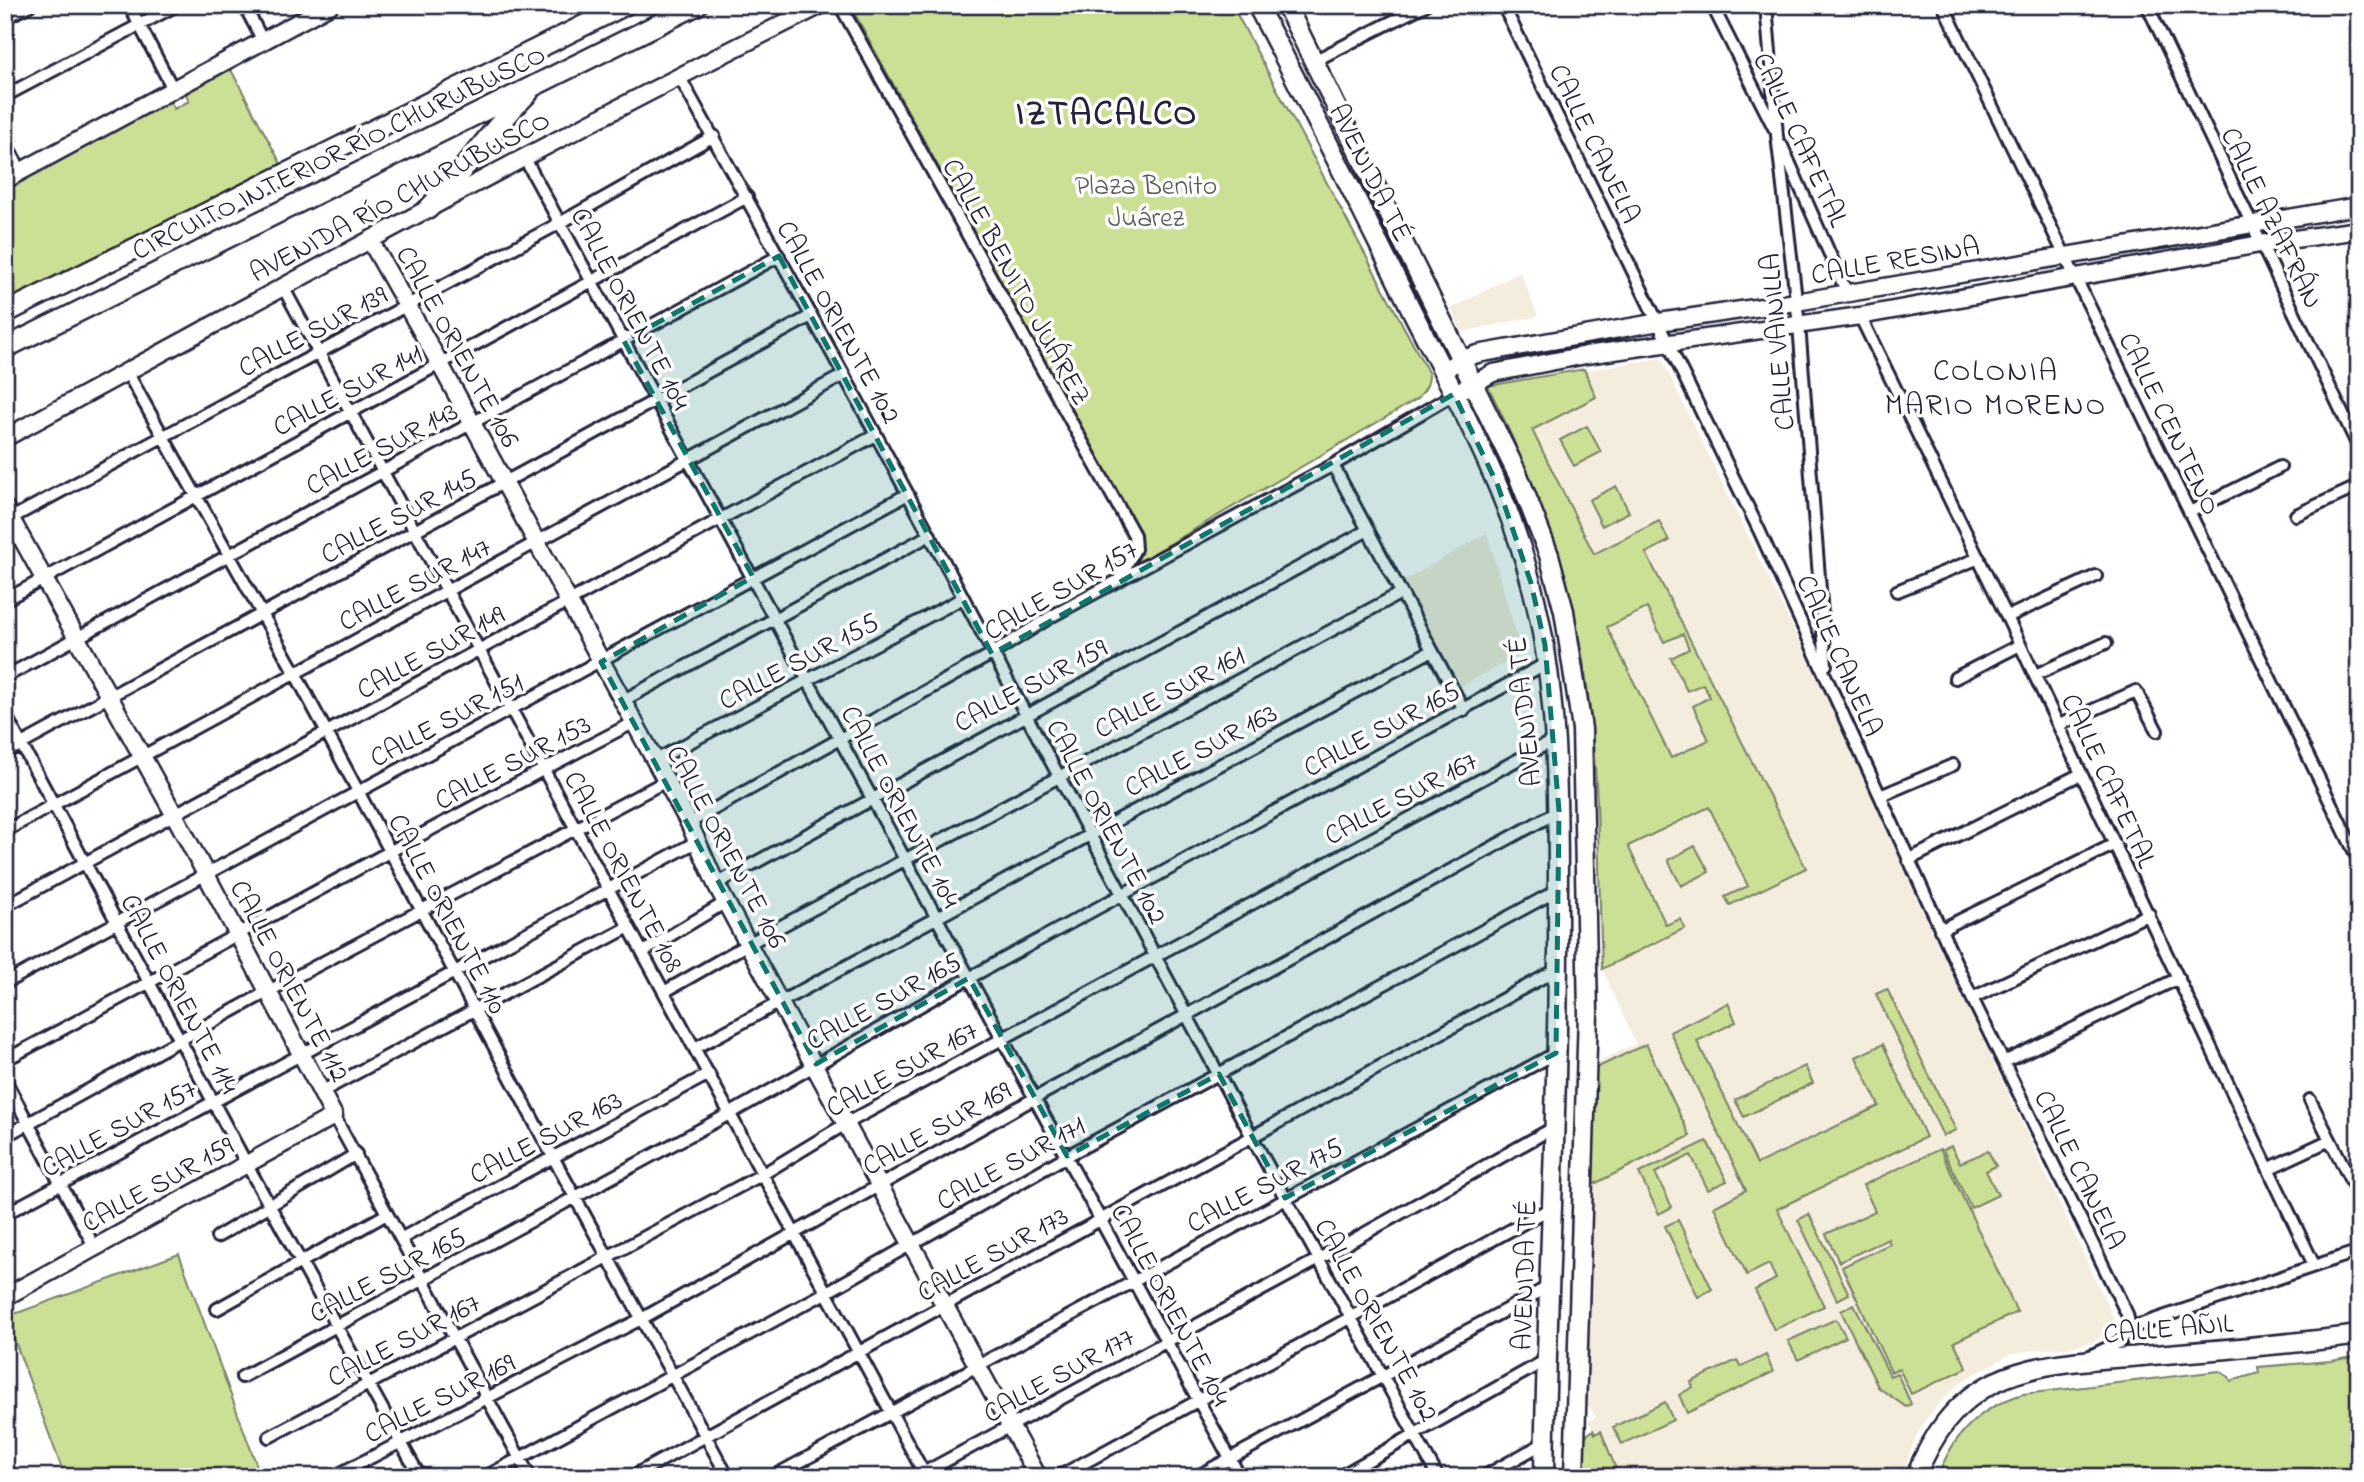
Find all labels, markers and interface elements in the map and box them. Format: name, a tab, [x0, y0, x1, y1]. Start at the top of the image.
street label: CIRCUITO INTERIOR RÍO CHURUBUSCO	[126, 36, 553, 273]
street label: CALLE CAFETAL	[1740, 46, 1858, 235]
street label: CALLE CANELA	[1536, 58, 1649, 231]
district label: IZTACALCO	[1016, 90, 1198, 141]
street label: AVENIDA TÉ	[1316, 97, 1421, 250]
street label: AVENIDA RÍO CHURUBUSCO	[243, 101, 558, 295]
street label: CALLE AZAFRÁN	[2208, 121, 2332, 316]
street label: CALLE BENITO JUÁREZ	[930, 152, 1100, 414]
park label: Plaza Benito Juárez	[1075, 167, 1217, 240]
street label: CALLE ORIENTE 104	[558, 201, 700, 419]
street label: CALLE ORIENTE 102	[764, 214, 910, 432]
street label: CALLE RESINA	[1808, 227, 1983, 297]
street label: CALLE ORIENTE 106	[383, 239, 528, 456]
street label: CALLE VAINILLA	[1751, 251, 1808, 432]
street label: CALLE SUR 139	[231, 276, 396, 390]
street label: CALLE CENTENO	[2106, 326, 2230, 523]
street label: CALLE SUR 141	[266, 335, 431, 449]
district label: COLONIA MARIO MORENO	[1885, 351, 2107, 429]
street label: CALLE SUR 143	[299, 393, 466, 508]
street label: CALLE SUR 145	[314, 460, 485, 577]
street label: CALLE SUR 147	[332, 528, 500, 643]
street label: CALLE SUR 157	[977, 531, 1147, 653]
street label: CALLE CANELA	[1784, 569, 1892, 744]
street label: CALLE SUR 149	[350, 596, 514, 712]
street label: CALLE SUR 155	[712, 604, 887, 723]
street label: CALLE SUR 159	[947, 629, 1116, 745]
street label: AVENIDA TÉ	[1498, 635, 1555, 789]
street label: CALLE SUR 161	[1088, 637, 1253, 751]
street label: CALLE SUR 151	[363, 664, 532, 780]
street label: CALLE SUR 165	[1297, 672, 1469, 790]
street label: CALLE CAFETAL	[2048, 687, 2166, 876]
street label: CALLE SUR 163	[1118, 694, 1286, 810]
street label: CALLE ORIENTE 104	[828, 699, 970, 917]
street label: CALLE SUR 153	[428, 706, 599, 823]
street label: CALLE ORIENTE 102	[1034, 713, 1176, 933]
street label: CALLE ORIENTE 106	[654, 739, 796, 957]
street label: CALLE SUR 167	[1318, 742, 1486, 858]
street label: CALLE ORIENTE 108	[551, 764, 692, 981]
street label: CALLE ORIENTE 110	[376, 807, 516, 1022]
street label: CALLE ORIENTE 112	[217, 873, 359, 1090]
street label: CALLE ORIENTE 114	[108, 887, 248, 1102]
street label: CALLE SUR 165	[799, 943, 970, 1063]
street label: CALLE SUR 167	[819, 1012, 987, 1130]
street label: CALLE SUR 157	[35, 1070, 205, 1190]
street label: CALLE SUR 169	[856, 1072, 1020, 1188]
street label: CALLE SUR 163	[463, 1081, 631, 1197]
street label: CALLE CANELA	[2021, 1084, 2134, 1257]
street label: CALLE SUR 171	[930, 1107, 1094, 1223]
street label: CALLE SUR 159	[75, 1127, 243, 1245]
street label: CALLE SUR 175	[1180, 1129, 1351, 1246]
street label: CALLE ORIENTE 104	[1098, 1197, 1240, 1415]
street label: CALLE SUR 173	[911, 1198, 1077, 1315]
street label: AVENIDA TÉ	[1503, 1199, 1550, 1351]
street label: CALLE ORIENTE 102	[1302, 1212, 1448, 1430]
street label: CALLE SUR 165	[303, 1218, 475, 1336]
street label: CALLE SUR 167	[321, 1284, 489, 1400]
street label: CALLE AÑIL	[2102, 1304, 2236, 1357]
street label: CALLE SUR 177	[977, 1318, 1143, 1436]
street label: CALLE SUR 169	[358, 1344, 524, 1456]

